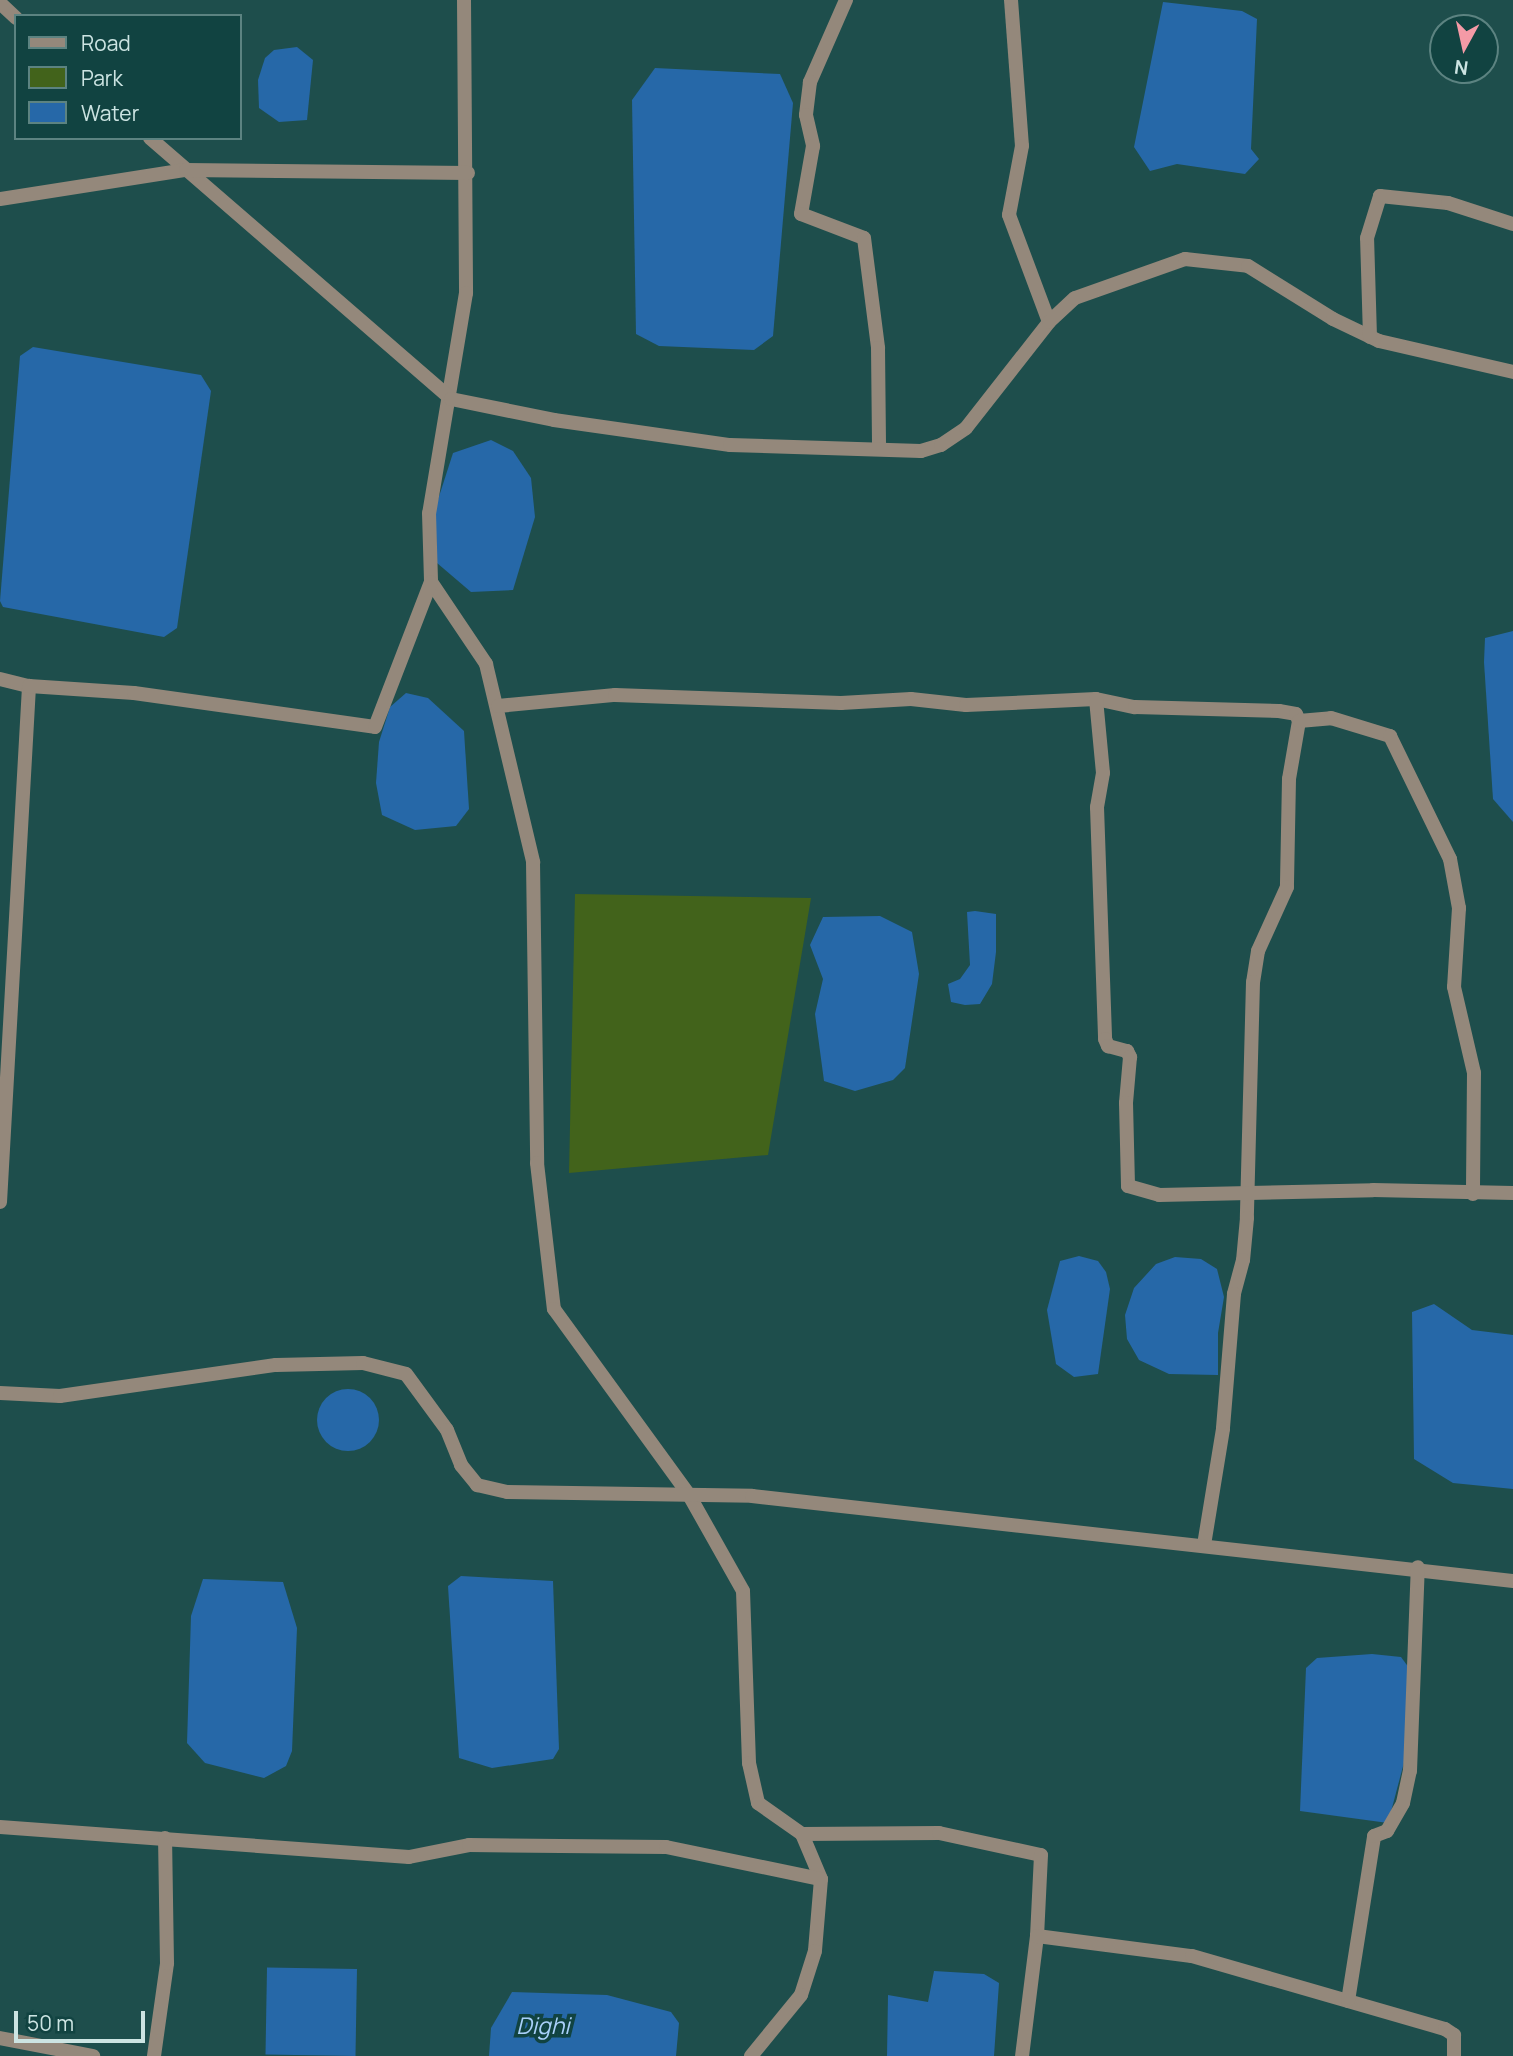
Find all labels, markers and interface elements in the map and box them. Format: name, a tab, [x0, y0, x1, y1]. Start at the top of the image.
legend	[14, 14, 242, 140]
north arrow	[1429, 14, 1499, 84]
text: Road	[81, 29, 131, 57]
text: N	[1453, 54, 1470, 82]
text: Park	[81, 64, 123, 92]
text: Water	[81, 99, 139, 127]
scale bar	[18, 1996, 149, 2040]
text: 50 m	[27, 2009, 74, 2037]
water label: Dighi	[516, 2011, 570, 2039]

